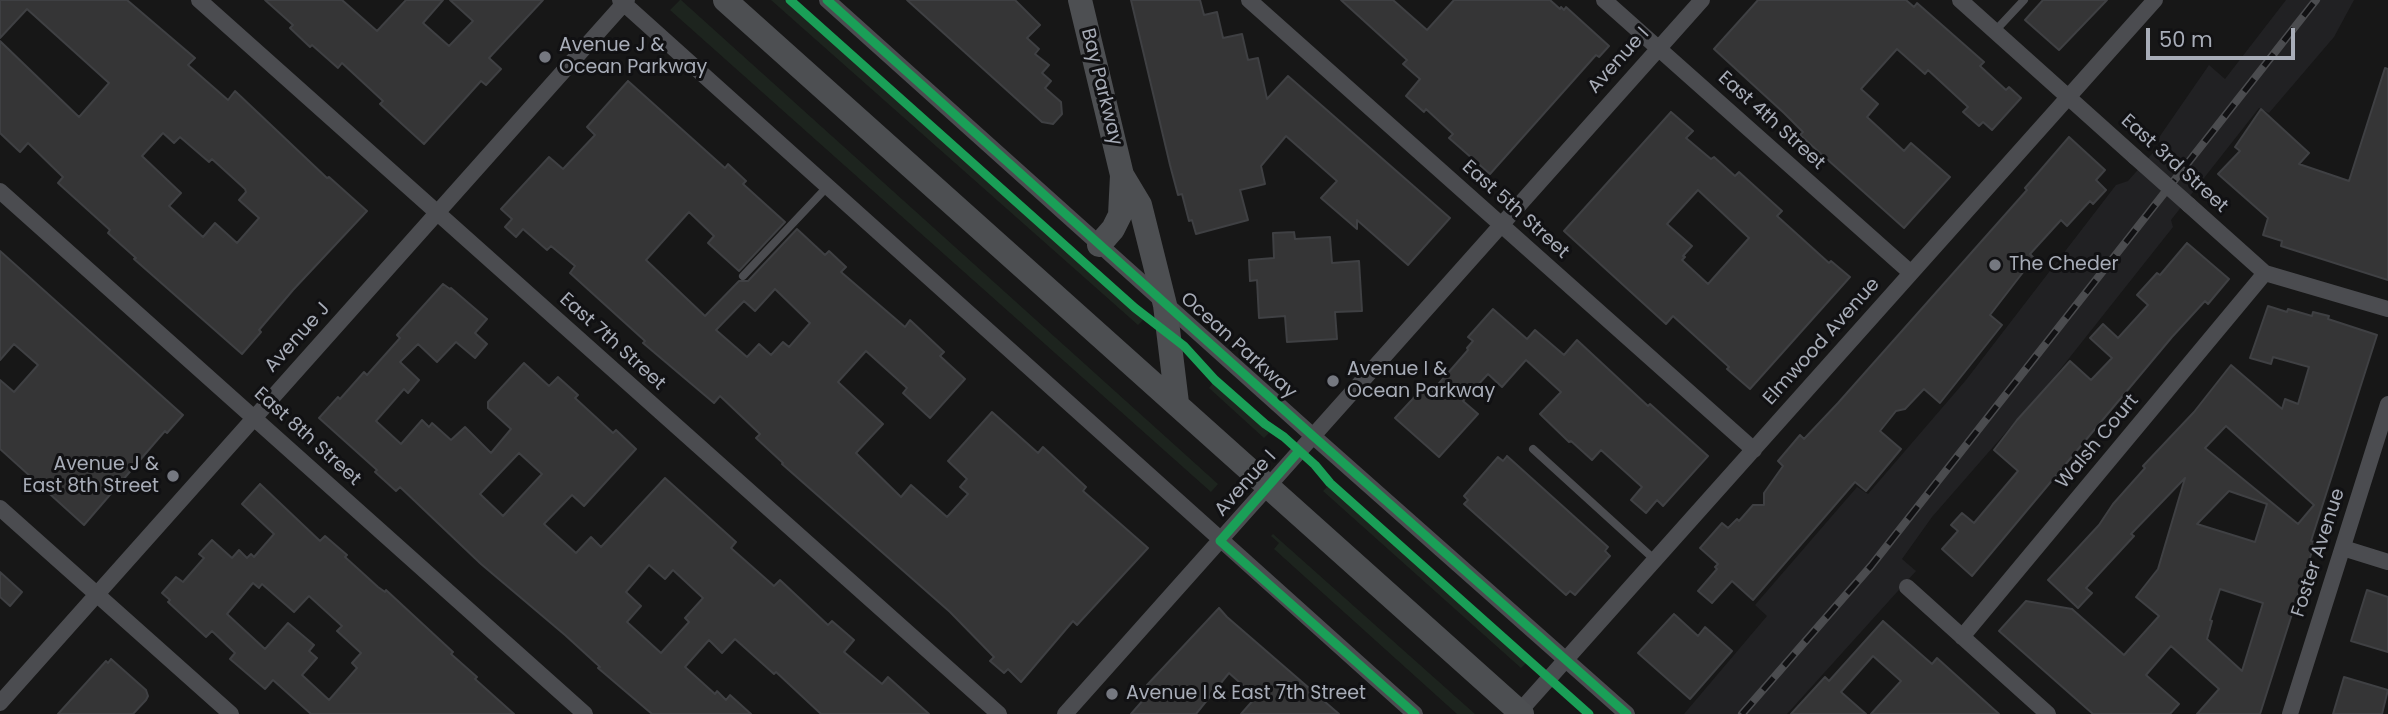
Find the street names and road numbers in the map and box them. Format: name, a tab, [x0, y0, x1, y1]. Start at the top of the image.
street label: Avenue I	[1583, 23, 1655, 99]
street label: Bay Parkway	[1075, 26, 1127, 148]
street label: East 4th Street	[1713, 67, 1829, 175]
street label: East 3rd Street	[2116, 110, 2232, 218]
street label: East 5th Street	[1457, 156, 1573, 264]
street label: Elmwood Avenue	[1759, 274, 1885, 410]
street label: East 7th Street	[554, 288, 670, 396]
street label: Ocean Parkway	[1175, 288, 1301, 404]
street label: Avenue J	[261, 298, 335, 378]
street label: East 8th Street	[249, 383, 365, 491]
street label: Walsh Court	[2052, 390, 2144, 494]
street label: Avenue I	[1210, 446, 1282, 522]
street label: Foster Avenue	[2287, 486, 2351, 620]

